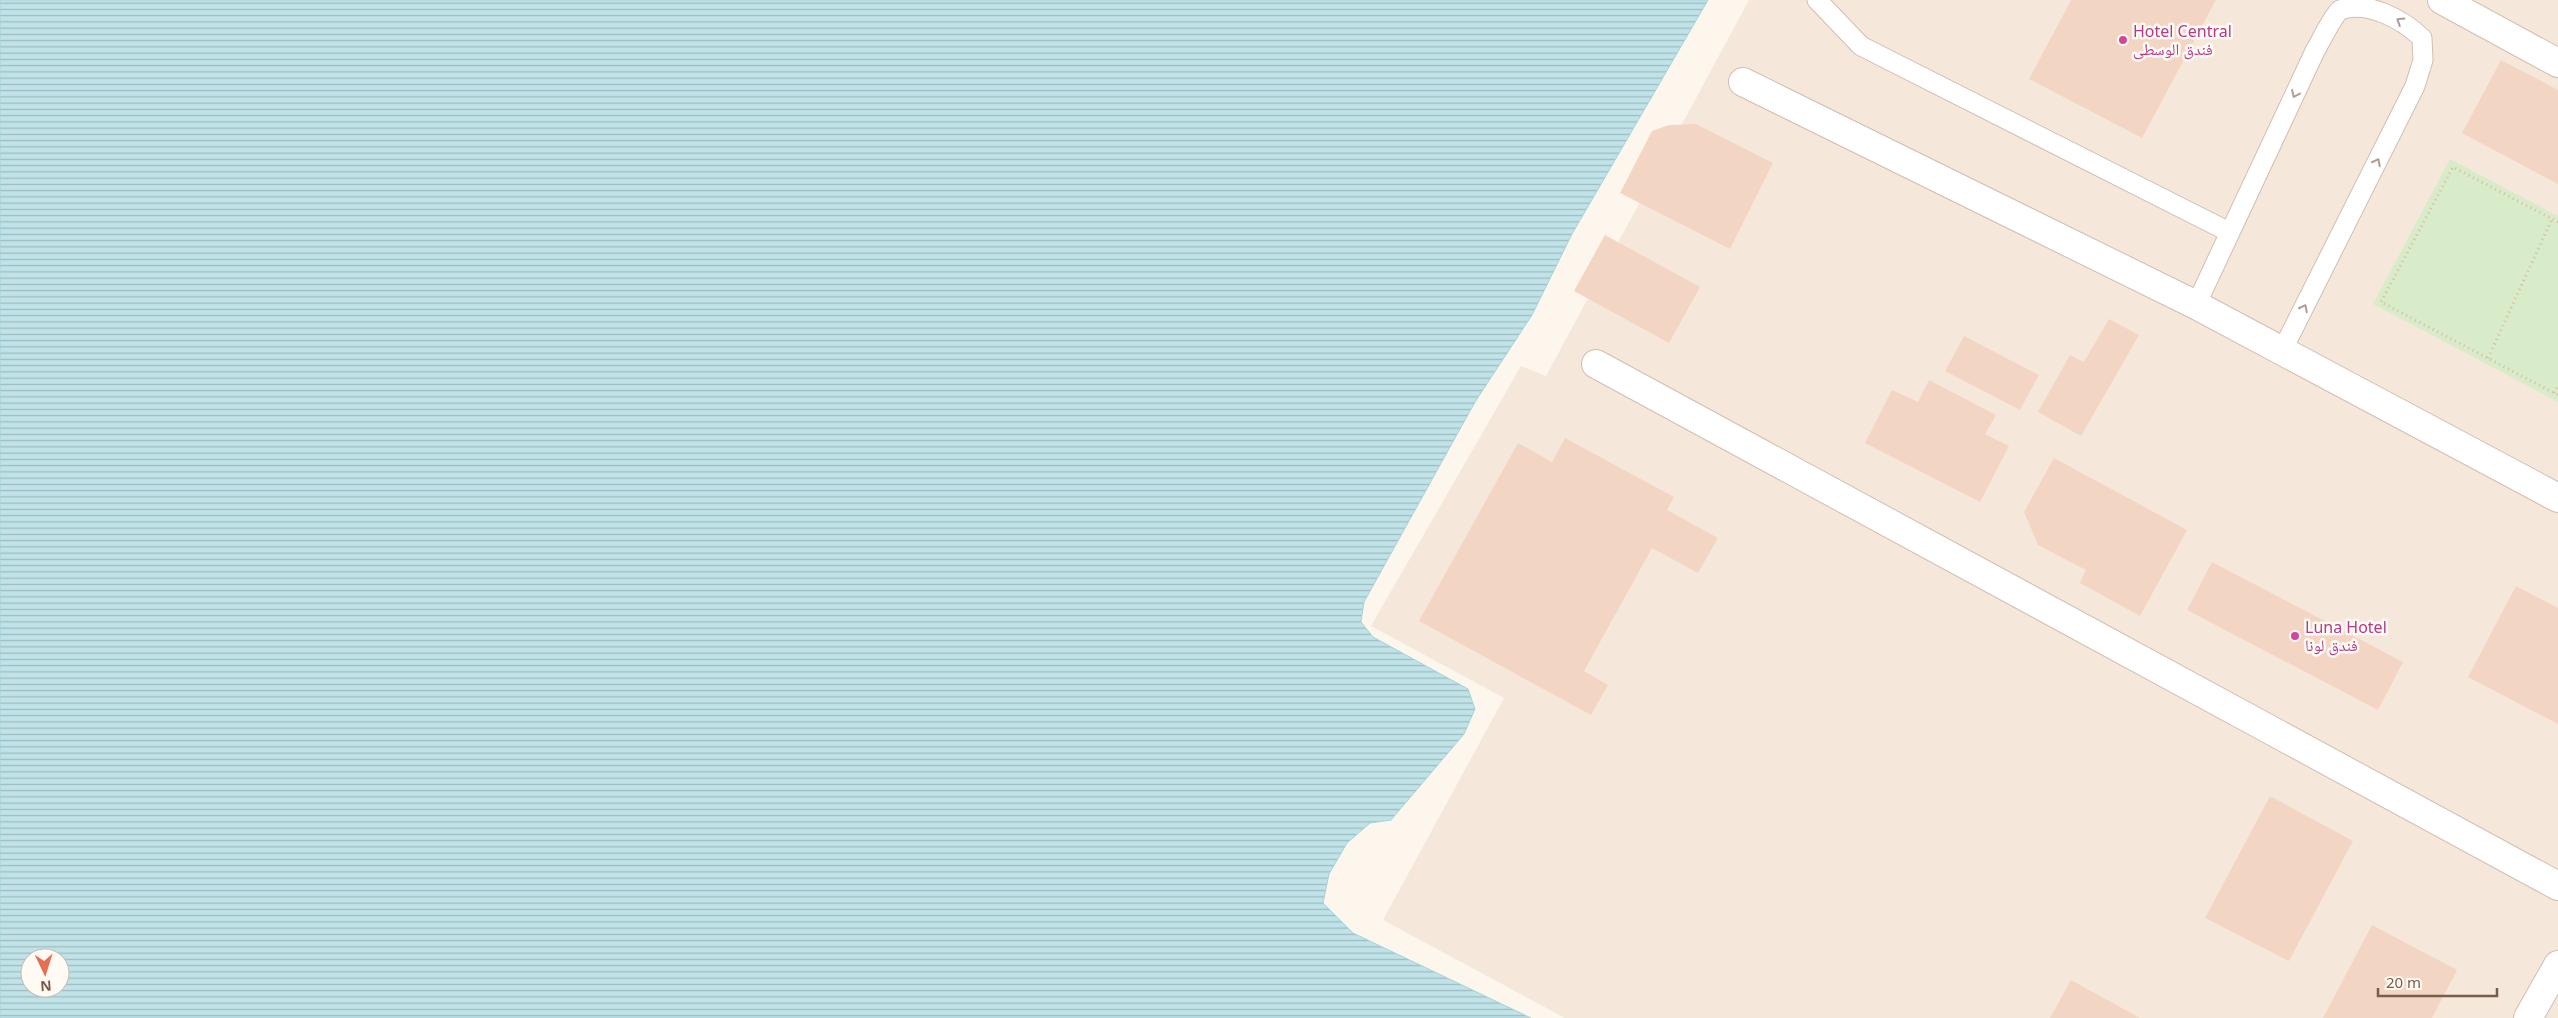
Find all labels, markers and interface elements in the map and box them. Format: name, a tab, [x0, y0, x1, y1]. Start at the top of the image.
one-way arrow	[2397, 17, 2406, 27]
place label: Hotel Central فندق الوسطى	[2133, 20, 2232, 60]
marker: Hotel Central فندق الوسطى	[2117, 34, 2129, 46]
one-way arrow	[2291, 89, 2301, 98]
one-way arrow	[2371, 158, 2381, 167]
one-way arrow	[2298, 304, 2308, 313]
place label: Luna Hotel فندق لونا	[2305, 616, 2387, 656]
marker: Luna Hotel فندق لونا	[2289, 630, 2301, 642]
north arrow	[20, 948, 70, 998]
scale bar	[2378, 966, 2497, 998]
text: 20 m	[2386, 972, 2421, 992]
text: N	[40, 977, 52, 996]

